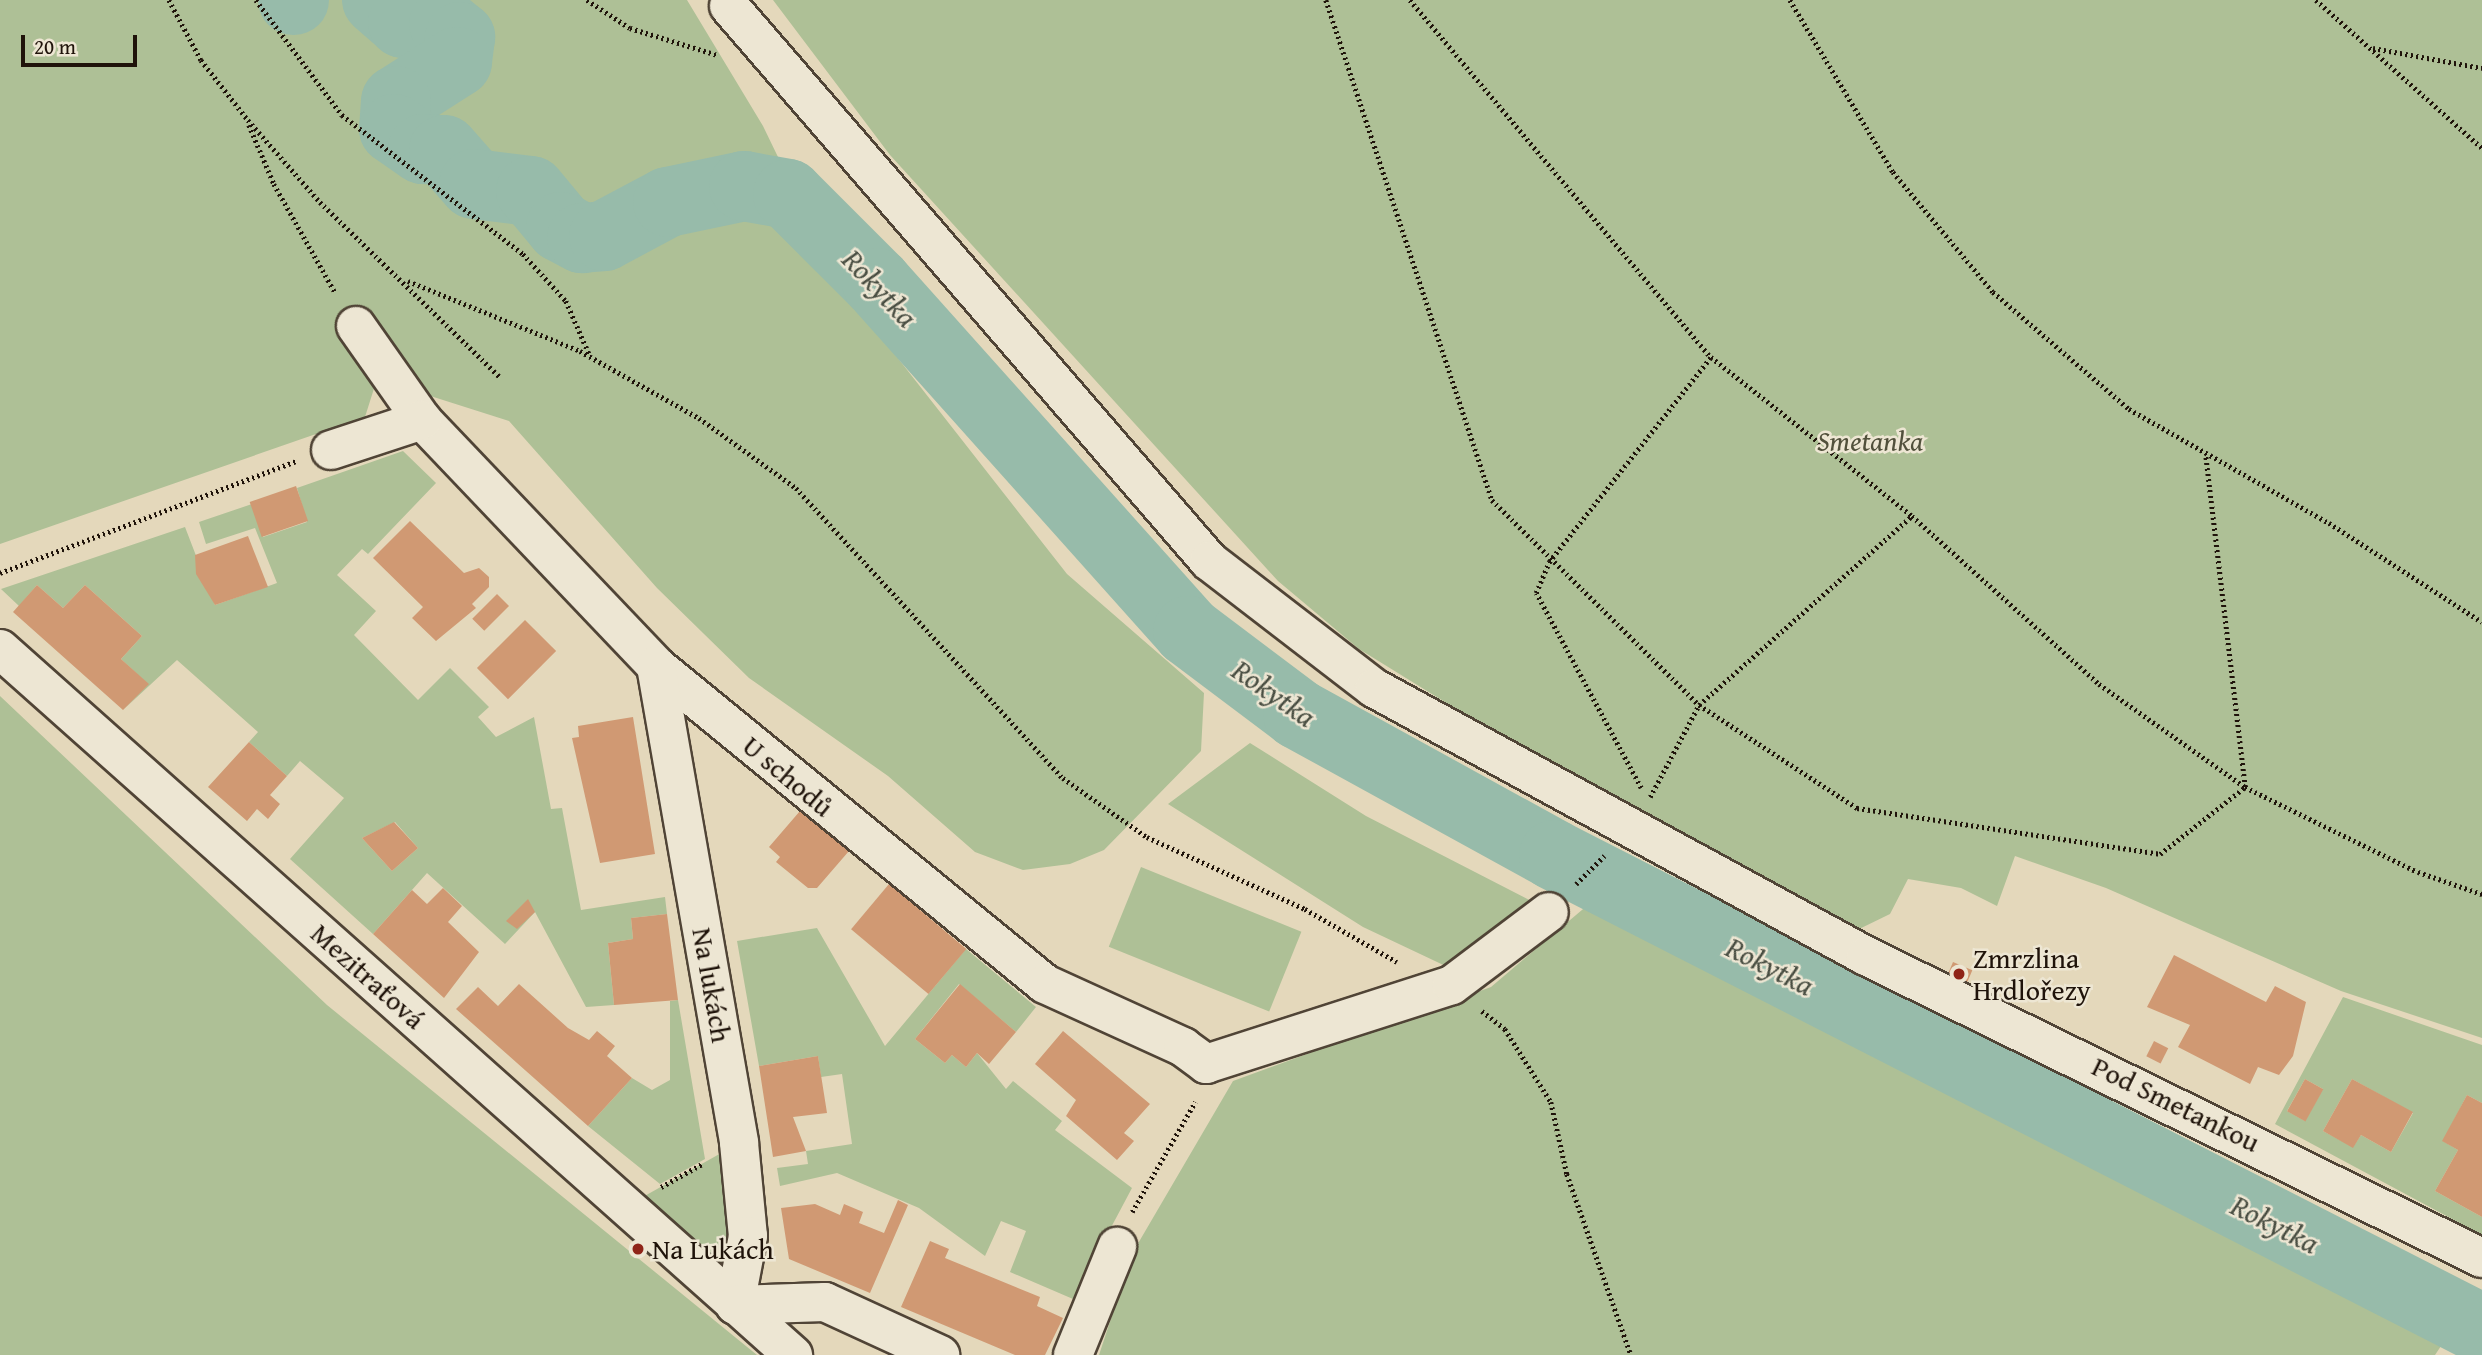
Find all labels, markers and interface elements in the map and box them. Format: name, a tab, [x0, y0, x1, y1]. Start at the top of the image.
scale bar	[24, 21, 140, 65]
text: 20 m	[34, 31, 76, 62]
water label: Rokytka	[835, 242, 925, 334]
park label: Smetanka	[1817, 424, 1923, 458]
water label: Rokytka	[1225, 651, 1323, 735]
street label: U schodů	[736, 728, 840, 824]
street label: Mezitraťová	[304, 916, 432, 1036]
street label: Na lukách	[685, 925, 739, 1045]
water label: Rokytka	[1720, 929, 1820, 1003]
place label: Zmrzlina Hrdlořezy	[1973, 941, 2091, 1007]
marker: Zmrzlina Hrdlořezy	[1951, 966, 1967, 982]
street label: Pod Smetankou	[2087, 1049, 2265, 1159]
water label: Rokytka	[2225, 1187, 2325, 1261]
place label: Na Lukách	[652, 1232, 774, 1266]
marker: Na Lukách	[630, 1241, 646, 1257]

